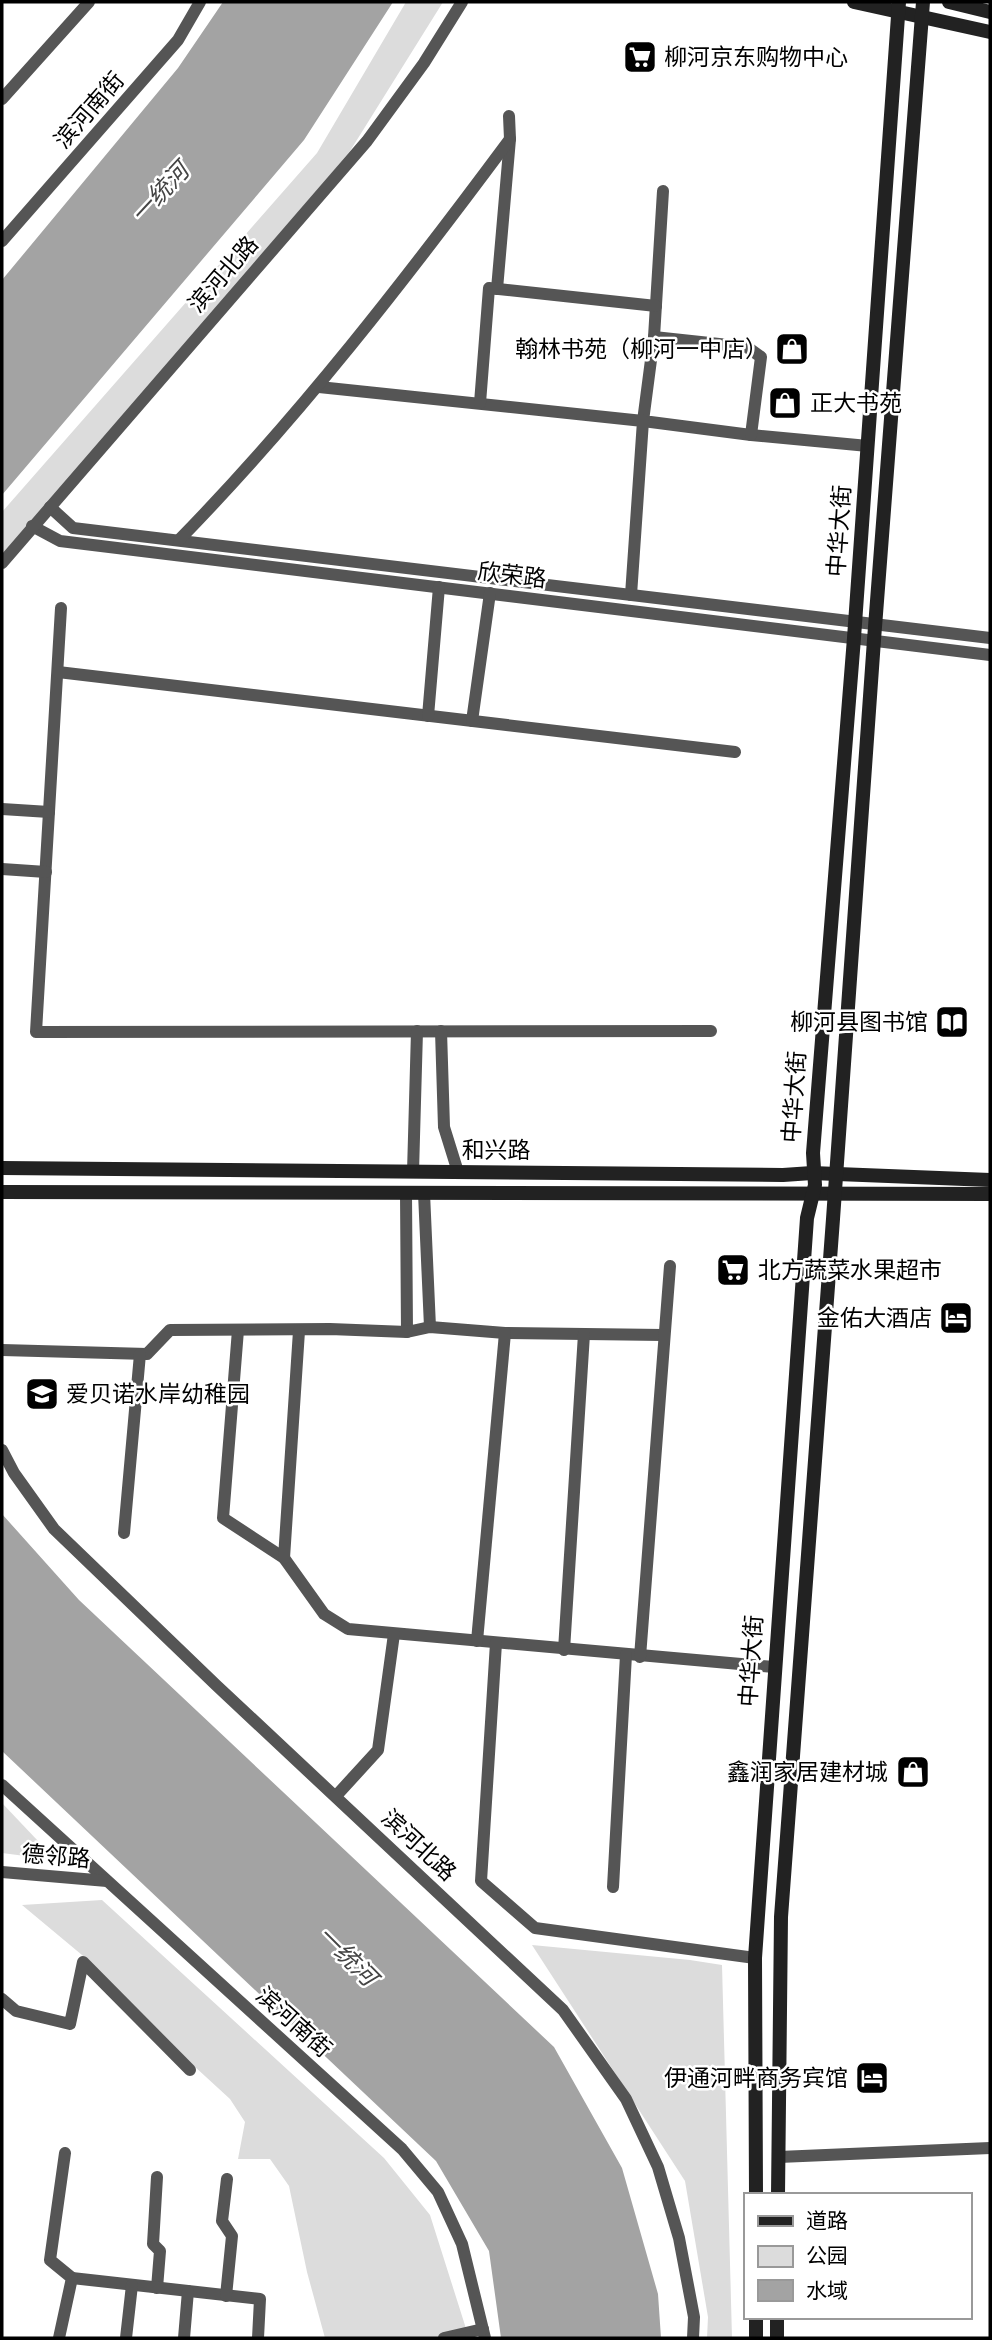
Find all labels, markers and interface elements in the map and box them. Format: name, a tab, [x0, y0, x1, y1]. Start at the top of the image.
supermarket icon: 柳河京东购物中心	[621, 38, 659, 76]
place label: 柳河京东购物中心	[664, 43, 848, 71]
street label: 滨河南街	[48, 66, 130, 154]
water label: 一统河	[125, 154, 198, 229]
street label: 滨河北路	[182, 230, 264, 318]
shop icon: 翰林书苑（柳河一中店）	[773, 330, 811, 368]
place label: 翰林书苑（柳河一中店）	[515, 335, 768, 363]
shop icon: 正大书苑	[766, 384, 804, 422]
place label: 正大书苑	[810, 389, 902, 417]
street label: 中华大街	[822, 484, 856, 578]
street label: 欣荣路	[476, 557, 548, 593]
library icon: 柳河县图书馆	[933, 1003, 971, 1041]
place label: 柳河县图书馆	[790, 1008, 928, 1036]
street label: 中华大街	[777, 1050, 811, 1144]
street label: 和兴路	[462, 1136, 531, 1164]
supermarket icon: 北方蔬菜水果超市	[714, 1251, 752, 1289]
place label: 北方蔬菜水果超市	[758, 1256, 942, 1284]
hotel icon: 金佑大酒店	[937, 1299, 975, 1337]
place label: 金佑大酒店	[817, 1304, 932, 1332]
school or university icon: 爱贝诺水岸幼稚园	[23, 1375, 61, 1413]
place label: 爱贝诺水岸幼稚园	[66, 1380, 250, 1408]
street label: 中华大街	[734, 1614, 768, 1708]
shop icon: 鑫润家居建材城	[894, 1753, 932, 1791]
place label: 鑫润家居建材城	[727, 1758, 888, 1786]
street label: 滨河北路	[376, 1803, 462, 1887]
street label: 德邻路	[20, 1839, 92, 1873]
water label: 一统河	[312, 1921, 385, 1994]
street label: 滨河南街	[250, 1981, 338, 2063]
hotel icon: 伊通河畔商务宾馆	[853, 2059, 891, 2097]
place label: 伊通河畔商务宾馆	[664, 2064, 848, 2092]
legend	[744, 2193, 971, 2319]
text: 道路	[806, 2208, 848, 2234]
text: 公园	[806, 2243, 848, 2269]
text: 水域	[806, 2278, 848, 2304]

